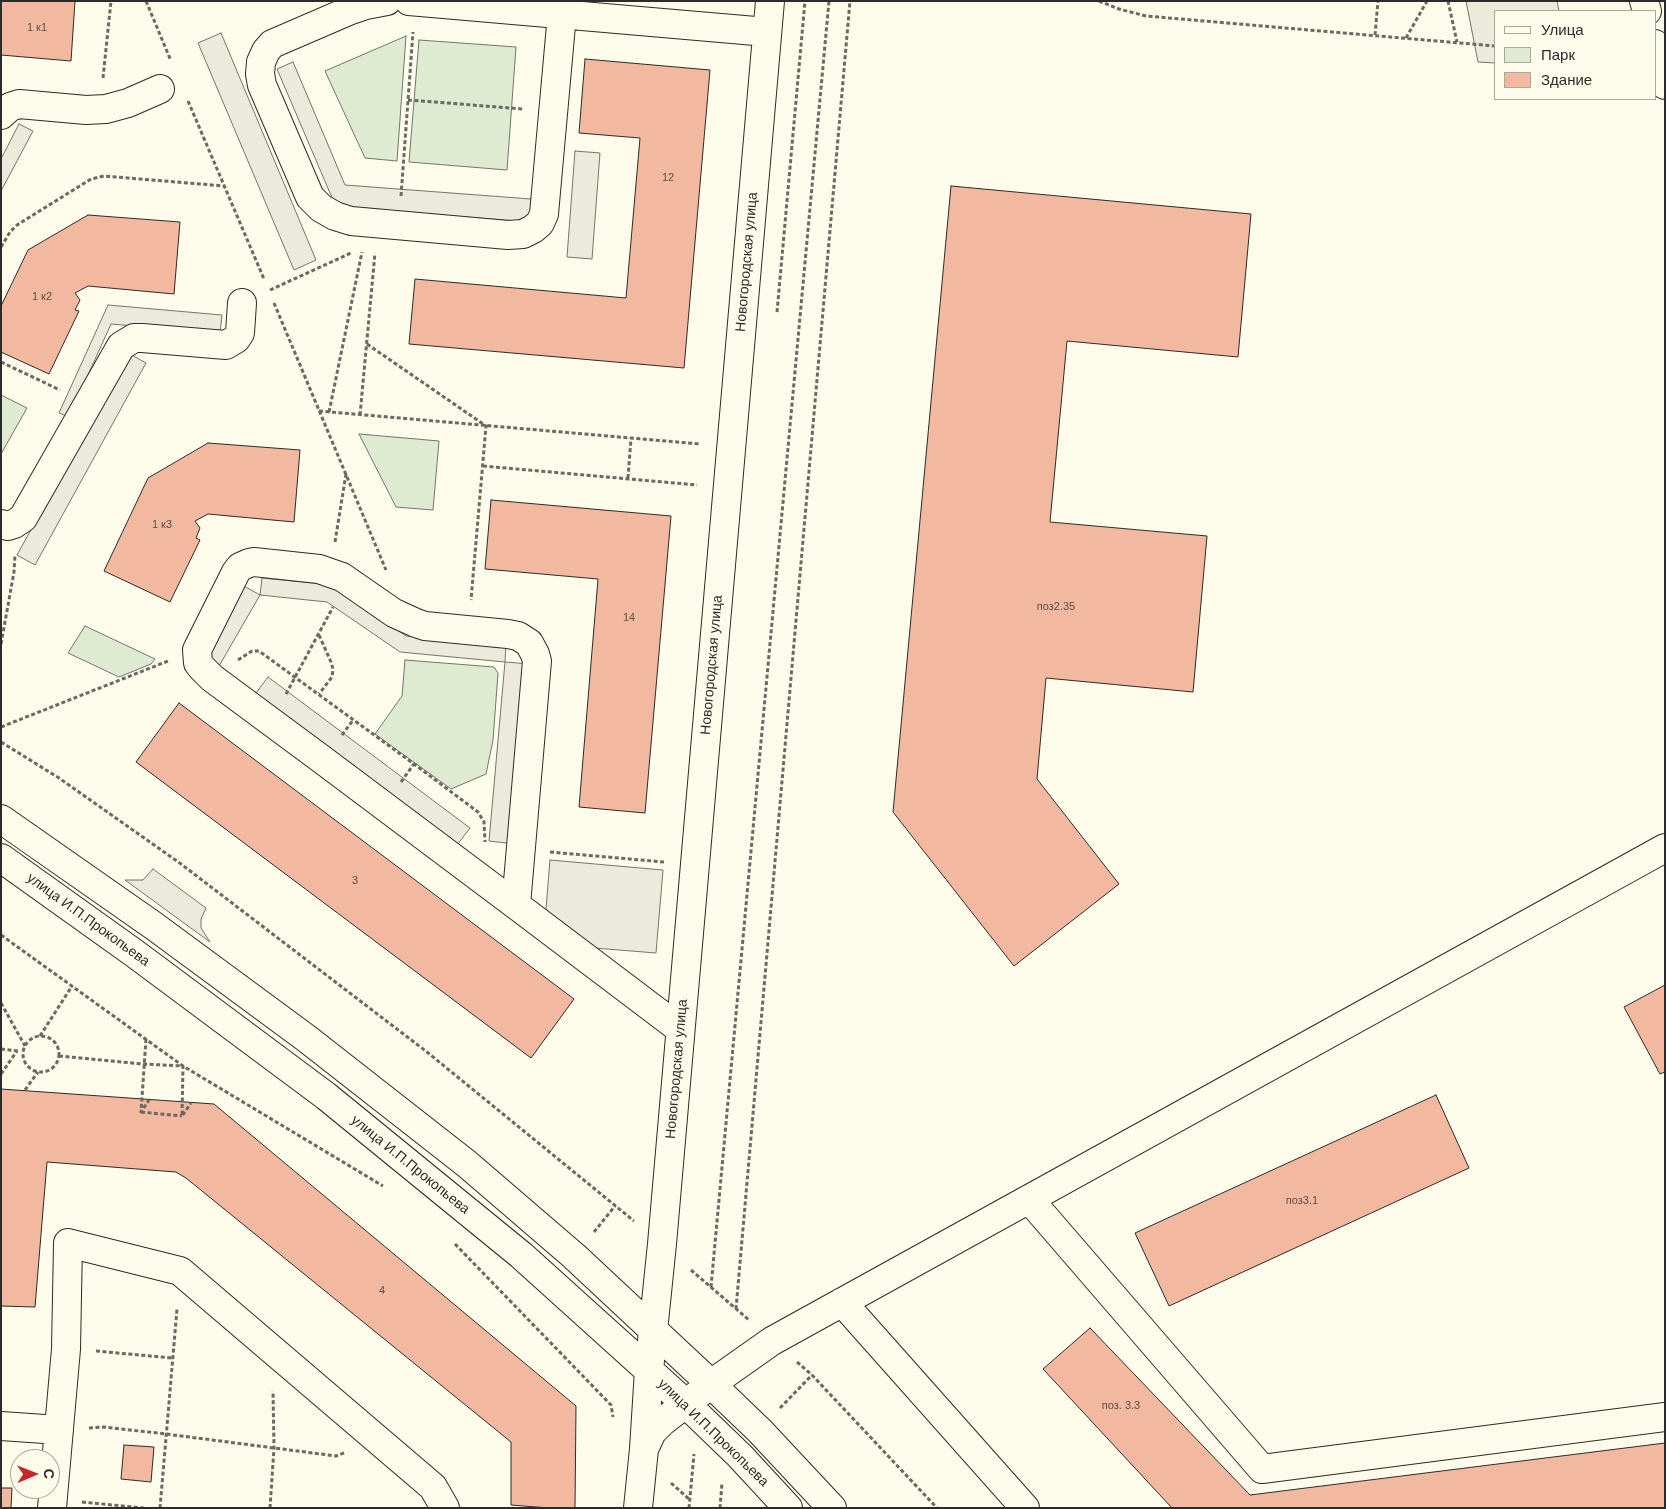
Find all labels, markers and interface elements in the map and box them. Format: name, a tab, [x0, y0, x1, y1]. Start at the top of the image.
legend	[1494, 10, 1656, 100]
house number: 1 к1	[27, 21, 47, 35]
text: Улица	[1541, 21, 1584, 38]
text: Парк	[1541, 46, 1575, 63]
text: Здание	[1541, 71, 1592, 88]
house number: 12	[662, 171, 674, 185]
street label: Новогородская улица	[733, 191, 761, 333]
house number: 1 к2	[32, 290, 52, 304]
house number: 1 к3	[152, 518, 172, 532]
street label: Новогородская улица	[698, 594, 726, 736]
house number: поз2.35	[1037, 600, 1075, 614]
house number: 14	[623, 611, 635, 625]
street label: улица И.П.Прокопьева	[23, 870, 153, 970]
house number: 3	[352, 874, 358, 888]
street label: Новогородская улица	[663, 998, 691, 1140]
street label: улица И.П.Прокопьева	[347, 1112, 473, 1218]
house number: поз3.1	[1286, 1194, 1318, 1208]
house number: 4	[379, 1284, 385, 1298]
street label: улица И.П.Прокопьева	[654, 1376, 772, 1490]
house number: поз. 3.3	[1102, 1399, 1140, 1413]
north arrow	[10, 1449, 60, 1499]
text: С	[41, 1469, 57, 1479]

